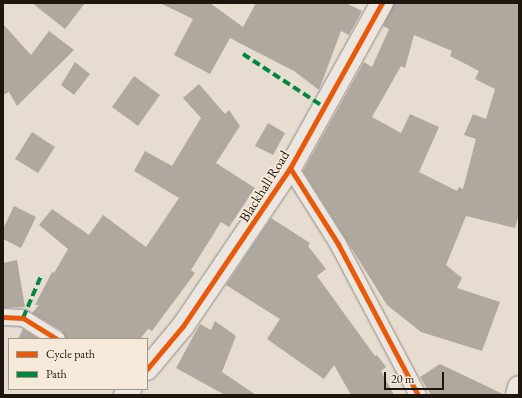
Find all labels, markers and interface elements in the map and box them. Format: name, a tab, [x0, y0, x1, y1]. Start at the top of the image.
street label: Blackhall Road	[235, 147, 293, 225]
legend	[8, 338, 148, 390]
text: Cycle path	[46, 346, 95, 362]
scale bar	[386, 364, 446, 390]
text: Path	[46, 366, 67, 382]
text: 20 m	[391, 371, 414, 387]

